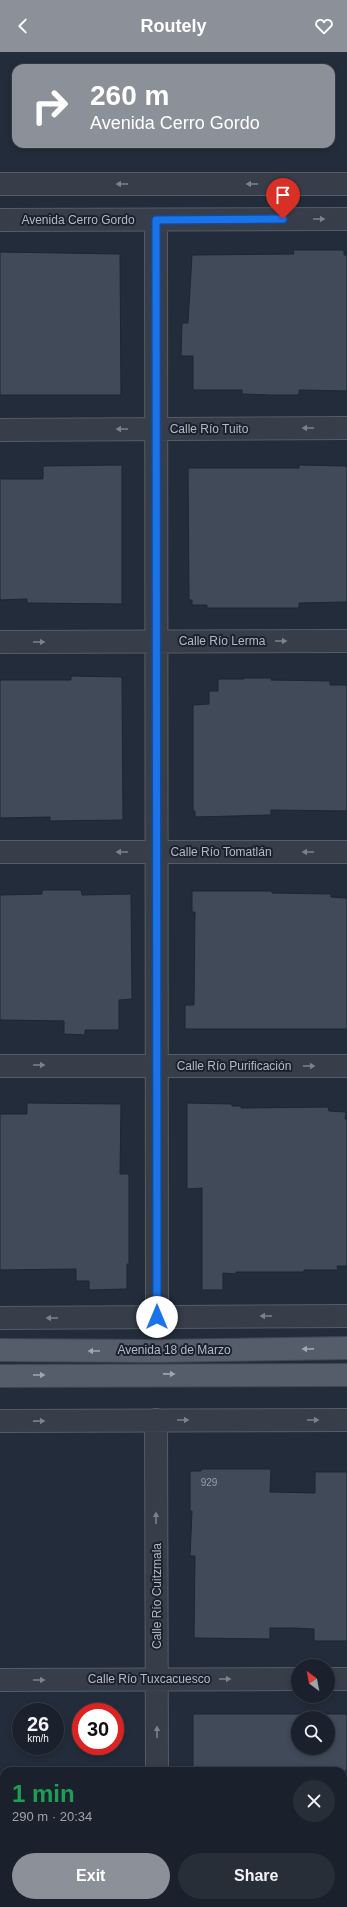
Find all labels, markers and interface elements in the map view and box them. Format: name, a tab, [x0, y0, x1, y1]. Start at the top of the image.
icon: back	[12, 15, 34, 37]
icon: heart	[313, 15, 335, 37]
text: Routely	[140, 16, 207, 36]
icon: right	[24, 80, 76, 132]
text: 260 m	[90, 80, 169, 111]
text: Avenida Cerro Gordo	[90, 113, 260, 133]
pin	[266, 178, 300, 219]
one-way arrow	[115, 181, 128, 187]
one-way arrow	[245, 181, 258, 187]
icon: arrive	[272, 184, 294, 206]
street label: Avenida Cerro Gordo	[21, 213, 135, 227]
one-way arrow	[313, 216, 326, 222]
street label: Calle Río Tuito	[170, 422, 249, 436]
one-way arrow	[301, 425, 314, 431]
one-way arrow	[115, 426, 128, 432]
street label: Calle Río Lerma	[179, 634, 266, 648]
one-way arrow	[275, 638, 288, 644]
one-way arrow	[33, 639, 46, 645]
street label: Calle Río Tomatlán	[170, 845, 272, 859]
one-way arrow	[115, 849, 128, 855]
one-way arrow	[301, 849, 314, 855]
street label: Calle Río Purificación	[177, 1059, 291, 1073]
one-way arrow	[33, 1062, 46, 1068]
one-way arrow	[303, 1063, 316, 1069]
position arrow	[136, 1296, 178, 1338]
one-way arrow	[260, 1313, 272, 1320]
one-way arrow	[45, 1315, 58, 1321]
street label: Avenida 18 de Marzo	[117, 1343, 231, 1357]
one-way arrow	[301, 1346, 314, 1352]
one-way arrow	[87, 1348, 100, 1354]
one-way arrow	[163, 1371, 176, 1377]
one-way arrow	[33, 1372, 46, 1378]
one-way arrow	[177, 1417, 190, 1423]
one-way arrow	[307, 1417, 320, 1423]
one-way arrow	[33, 1418, 46, 1424]
house number: 929	[201, 1477, 218, 1488]
one-way arrow	[153, 1511, 159, 1524]
street label: Calle Río Cuitzmala	[150, 1543, 164, 1649]
north arrow	[291, 1659, 335, 1703]
map controls	[291, 1659, 335, 1755]
street label: Calle Río Tuxcacuesco	[88, 1672, 211, 1686]
one-way arrow	[219, 1676, 232, 1682]
one-way arrow	[33, 1677, 46, 1683]
speed limit sign: 30	[72, 1703, 124, 1755]
button: search	[291, 1711, 335, 1755]
text: 26	[27, 1713, 49, 1735]
one-way arrow	[154, 1725, 160, 1738]
text: km/h	[27, 1733, 49, 1744]
text: 1 min	[12, 1780, 75, 1807]
button: close	[293, 1780, 335, 1822]
text: 290 m · 20:34	[12, 1809, 92, 1824]
button: Exit	[12, 1853, 170, 1899]
button: Share	[178, 1853, 335, 1899]

